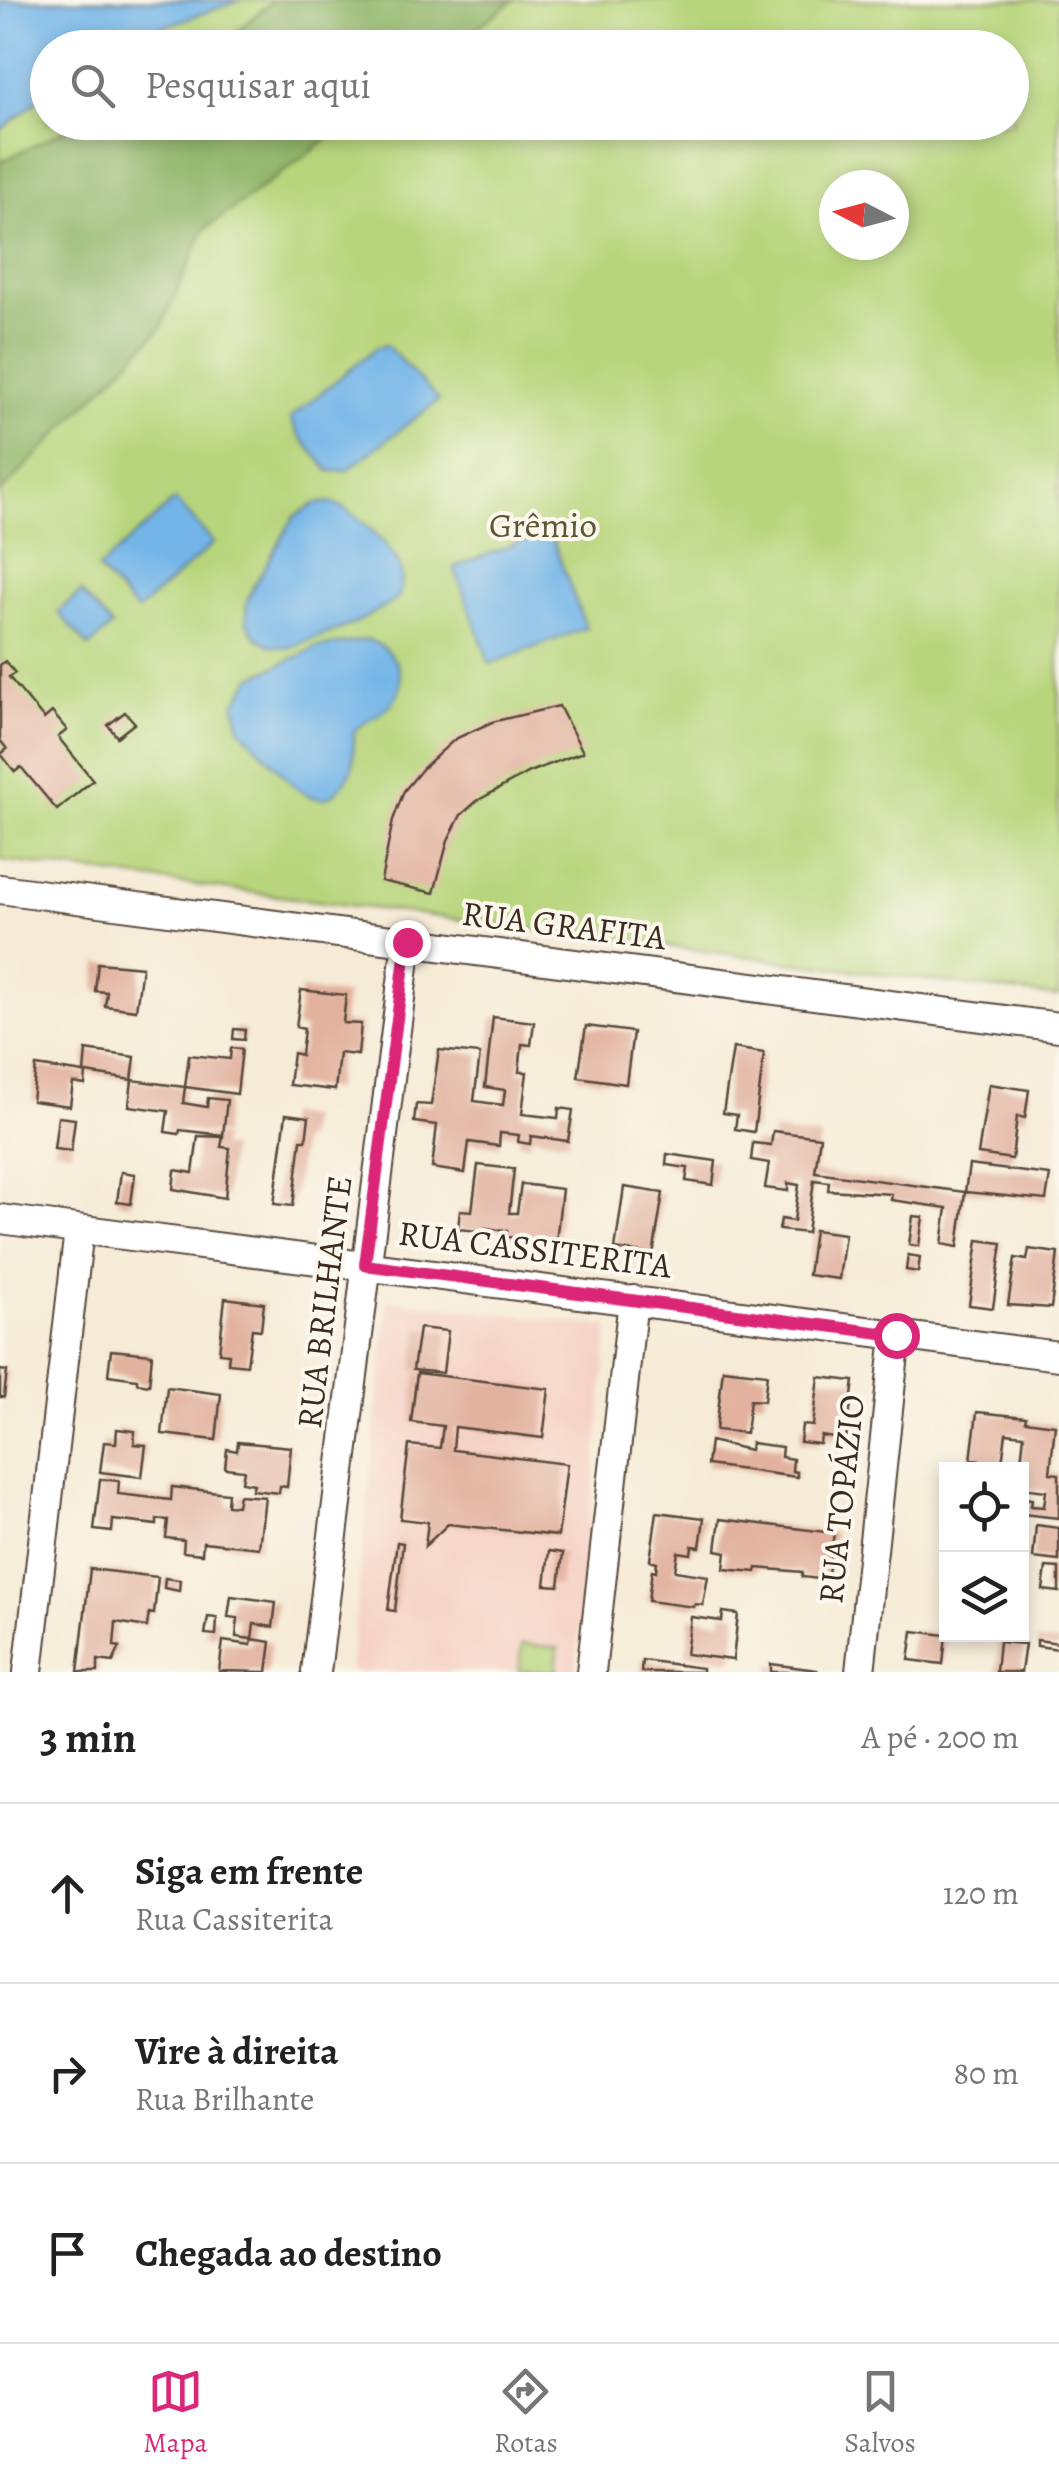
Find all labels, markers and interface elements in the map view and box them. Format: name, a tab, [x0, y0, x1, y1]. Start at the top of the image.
search box	[30, 30, 1029, 140]
icon: search	[65, 58, 120, 113]
text: Pesquisar aqui	[145, 59, 371, 111]
north arrow	[819, 170, 909, 260]
park label: Grêmio	[489, 501, 597, 549]
street label: RUA GRAFITA	[459, 889, 669, 961]
route end	[385, 920, 431, 966]
street label: RUA BRILHANTE	[285, 1173, 363, 1431]
street label: RUA CASSITERITA	[396, 1208, 675, 1290]
route start	[874, 1313, 920, 1359]
street label: RUA TOPÁZIO	[806, 1392, 876, 1606]
map controls	[939, 1462, 1029, 1642]
button: locate	[939, 1462, 1029, 1552]
button: layers	[939, 1552, 1029, 1642]
text: 3 min	[40, 1709, 136, 1766]
text: A pé · 200 m	[861, 1715, 1019, 1759]
text: Siga em frente	[135, 1845, 363, 1897]
icon: ahead	[40, 1866, 95, 1921]
text: 120 m	[943, 1871, 1019, 1915]
text: Rua Cassiterita	[135, 1897, 334, 1941]
text: Vire à direita	[135, 2025, 339, 2077]
icon: right	[40, 2046, 95, 2101]
text: 80 m	[953, 2051, 1019, 2095]
text: Rua Brilhante	[135, 2077, 314, 2121]
icon: arrive	[40, 2226, 95, 2281]
text: Chegada ao destino	[135, 2227, 442, 2279]
tab: Mapa	[143, 2364, 208, 2462]
tab: Rotas	[494, 2364, 558, 2462]
tab: Salvos	[844, 2364, 916, 2462]

